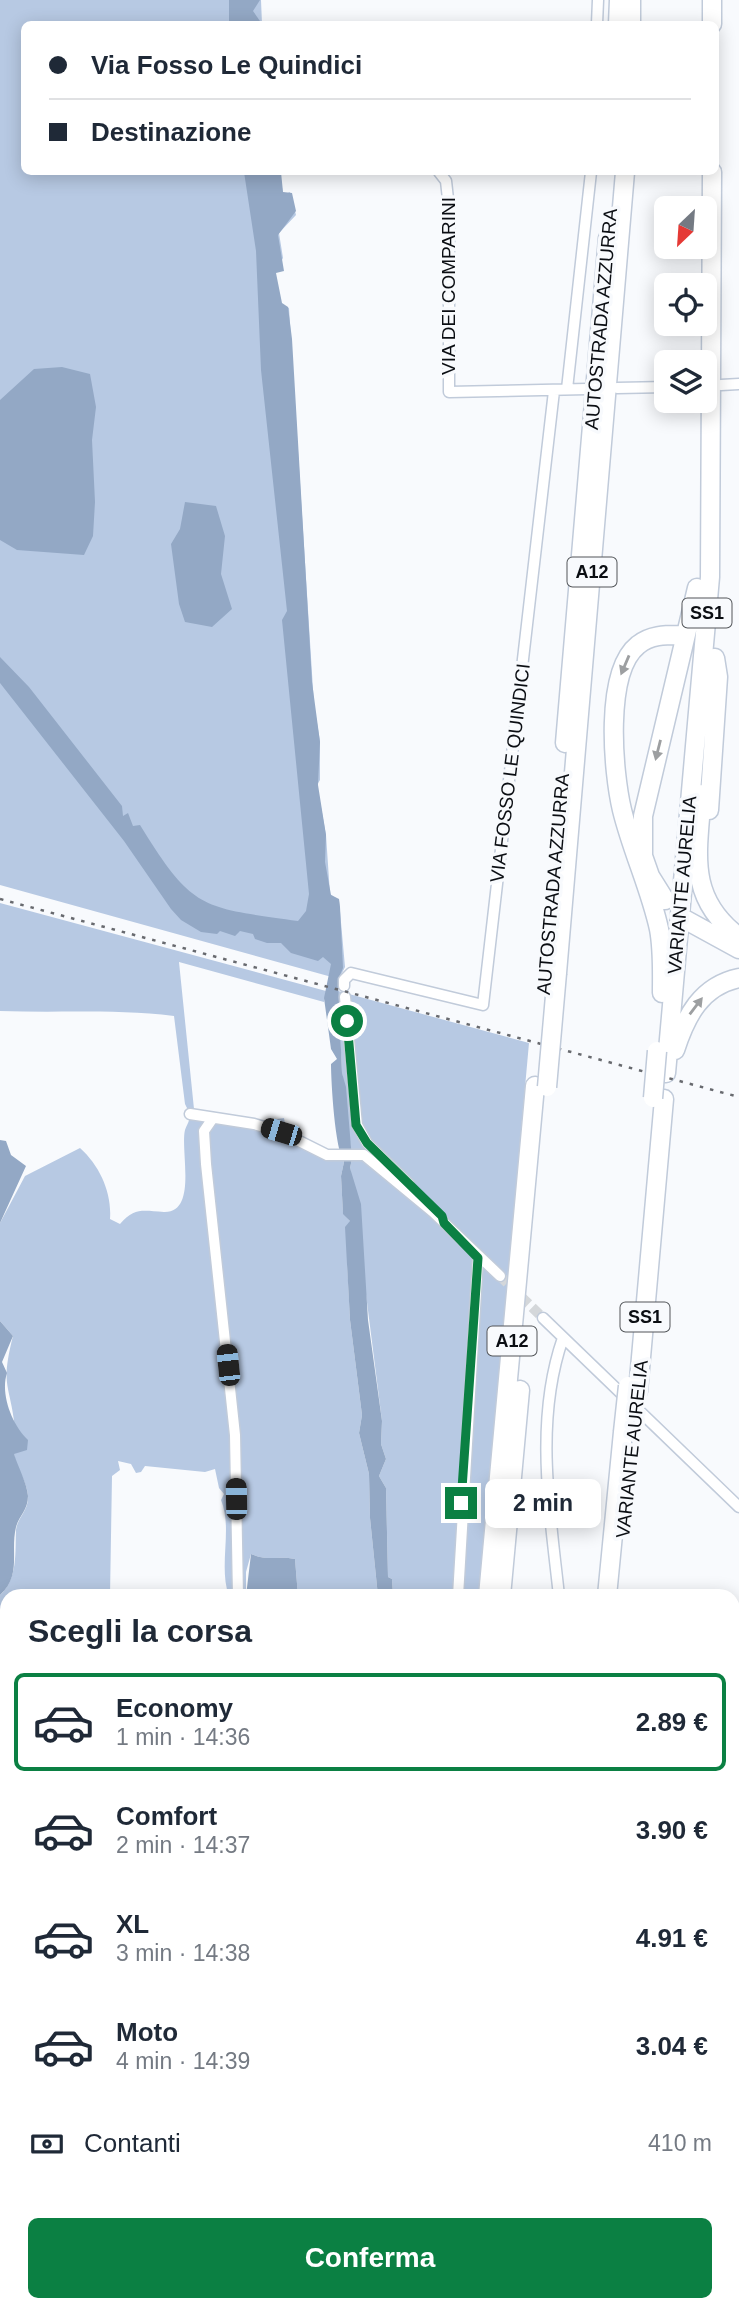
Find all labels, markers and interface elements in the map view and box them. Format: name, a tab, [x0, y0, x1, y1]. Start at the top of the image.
text: Via Fosso Le Quindici	[91, 50, 362, 80]
text: Destinazione	[91, 117, 251, 147]
north arrow	[654, 196, 718, 259]
map controls	[654, 196, 717, 413]
street label: VIA DEI COMPARINI	[438, 197, 459, 375]
street label: AUTOSTRADA AZZURRA	[581, 207, 621, 431]
button: locate	[654, 273, 717, 336]
button: layers	[654, 350, 717, 413]
road number: A12	[568, 558, 616, 586]
road number: SS1	[682, 598, 732, 628]
one-way arrow	[619, 655, 630, 676]
street label: VIA FOSSO LE QUINDICI	[486, 662, 534, 884]
one-way arrow	[652, 739, 663, 761]
street label: AUTOSTRADA AZZURRA	[533, 772, 573, 996]
street label: VARIANTE AURELIA	[664, 795, 700, 975]
one-way arrow	[688, 997, 702, 1015]
route start	[331, 1005, 363, 1037]
car	[258, 1116, 305, 1148]
road number: SS1	[620, 1302, 670, 1332]
road number: A12	[488, 1326, 536, 1356]
car	[216, 1343, 241, 1387]
street label: VARIANTE AURELIA	[612, 1359, 652, 1539]
car	[226, 1478, 247, 1520]
callout: 2 min	[486, 1478, 601, 1528]
route end	[445, 1487, 477, 1519]
text: 2 min	[513, 1490, 573, 1516]
text: Scegli la corsa	[28, 1613, 252, 1649]
icon: car	[32, 1691, 95, 1754]
text: Economy	[116, 1693, 233, 1723]
text: 2.89 €	[636, 1707, 708, 1737]
text: 1 min · 14:36	[116, 1724, 250, 1750]
icon: car	[32, 1799, 95, 1862]
text: Comfort	[116, 1801, 217, 1831]
text: 3.90 €	[636, 1815, 708, 1845]
text: 2 min · 14:37	[116, 1832, 250, 1858]
icon: car	[32, 1907, 95, 1970]
text: XL	[116, 1909, 149, 1939]
text: 4.91 €	[636, 1923, 708, 1953]
text: 3 min · 14:38	[116, 1940, 250, 1966]
icon: car	[32, 2015, 95, 2078]
text: Moto	[116, 2017, 178, 2047]
text: 3.04 €	[636, 2031, 708, 2061]
text: 4 min · 14:39	[116, 2048, 250, 2074]
icon: cash	[28, 2125, 66, 2163]
text: Contanti	[84, 2128, 181, 2158]
text: 410 m	[648, 2130, 712, 2156]
button: Conferma	[28, 2218, 712, 2298]

